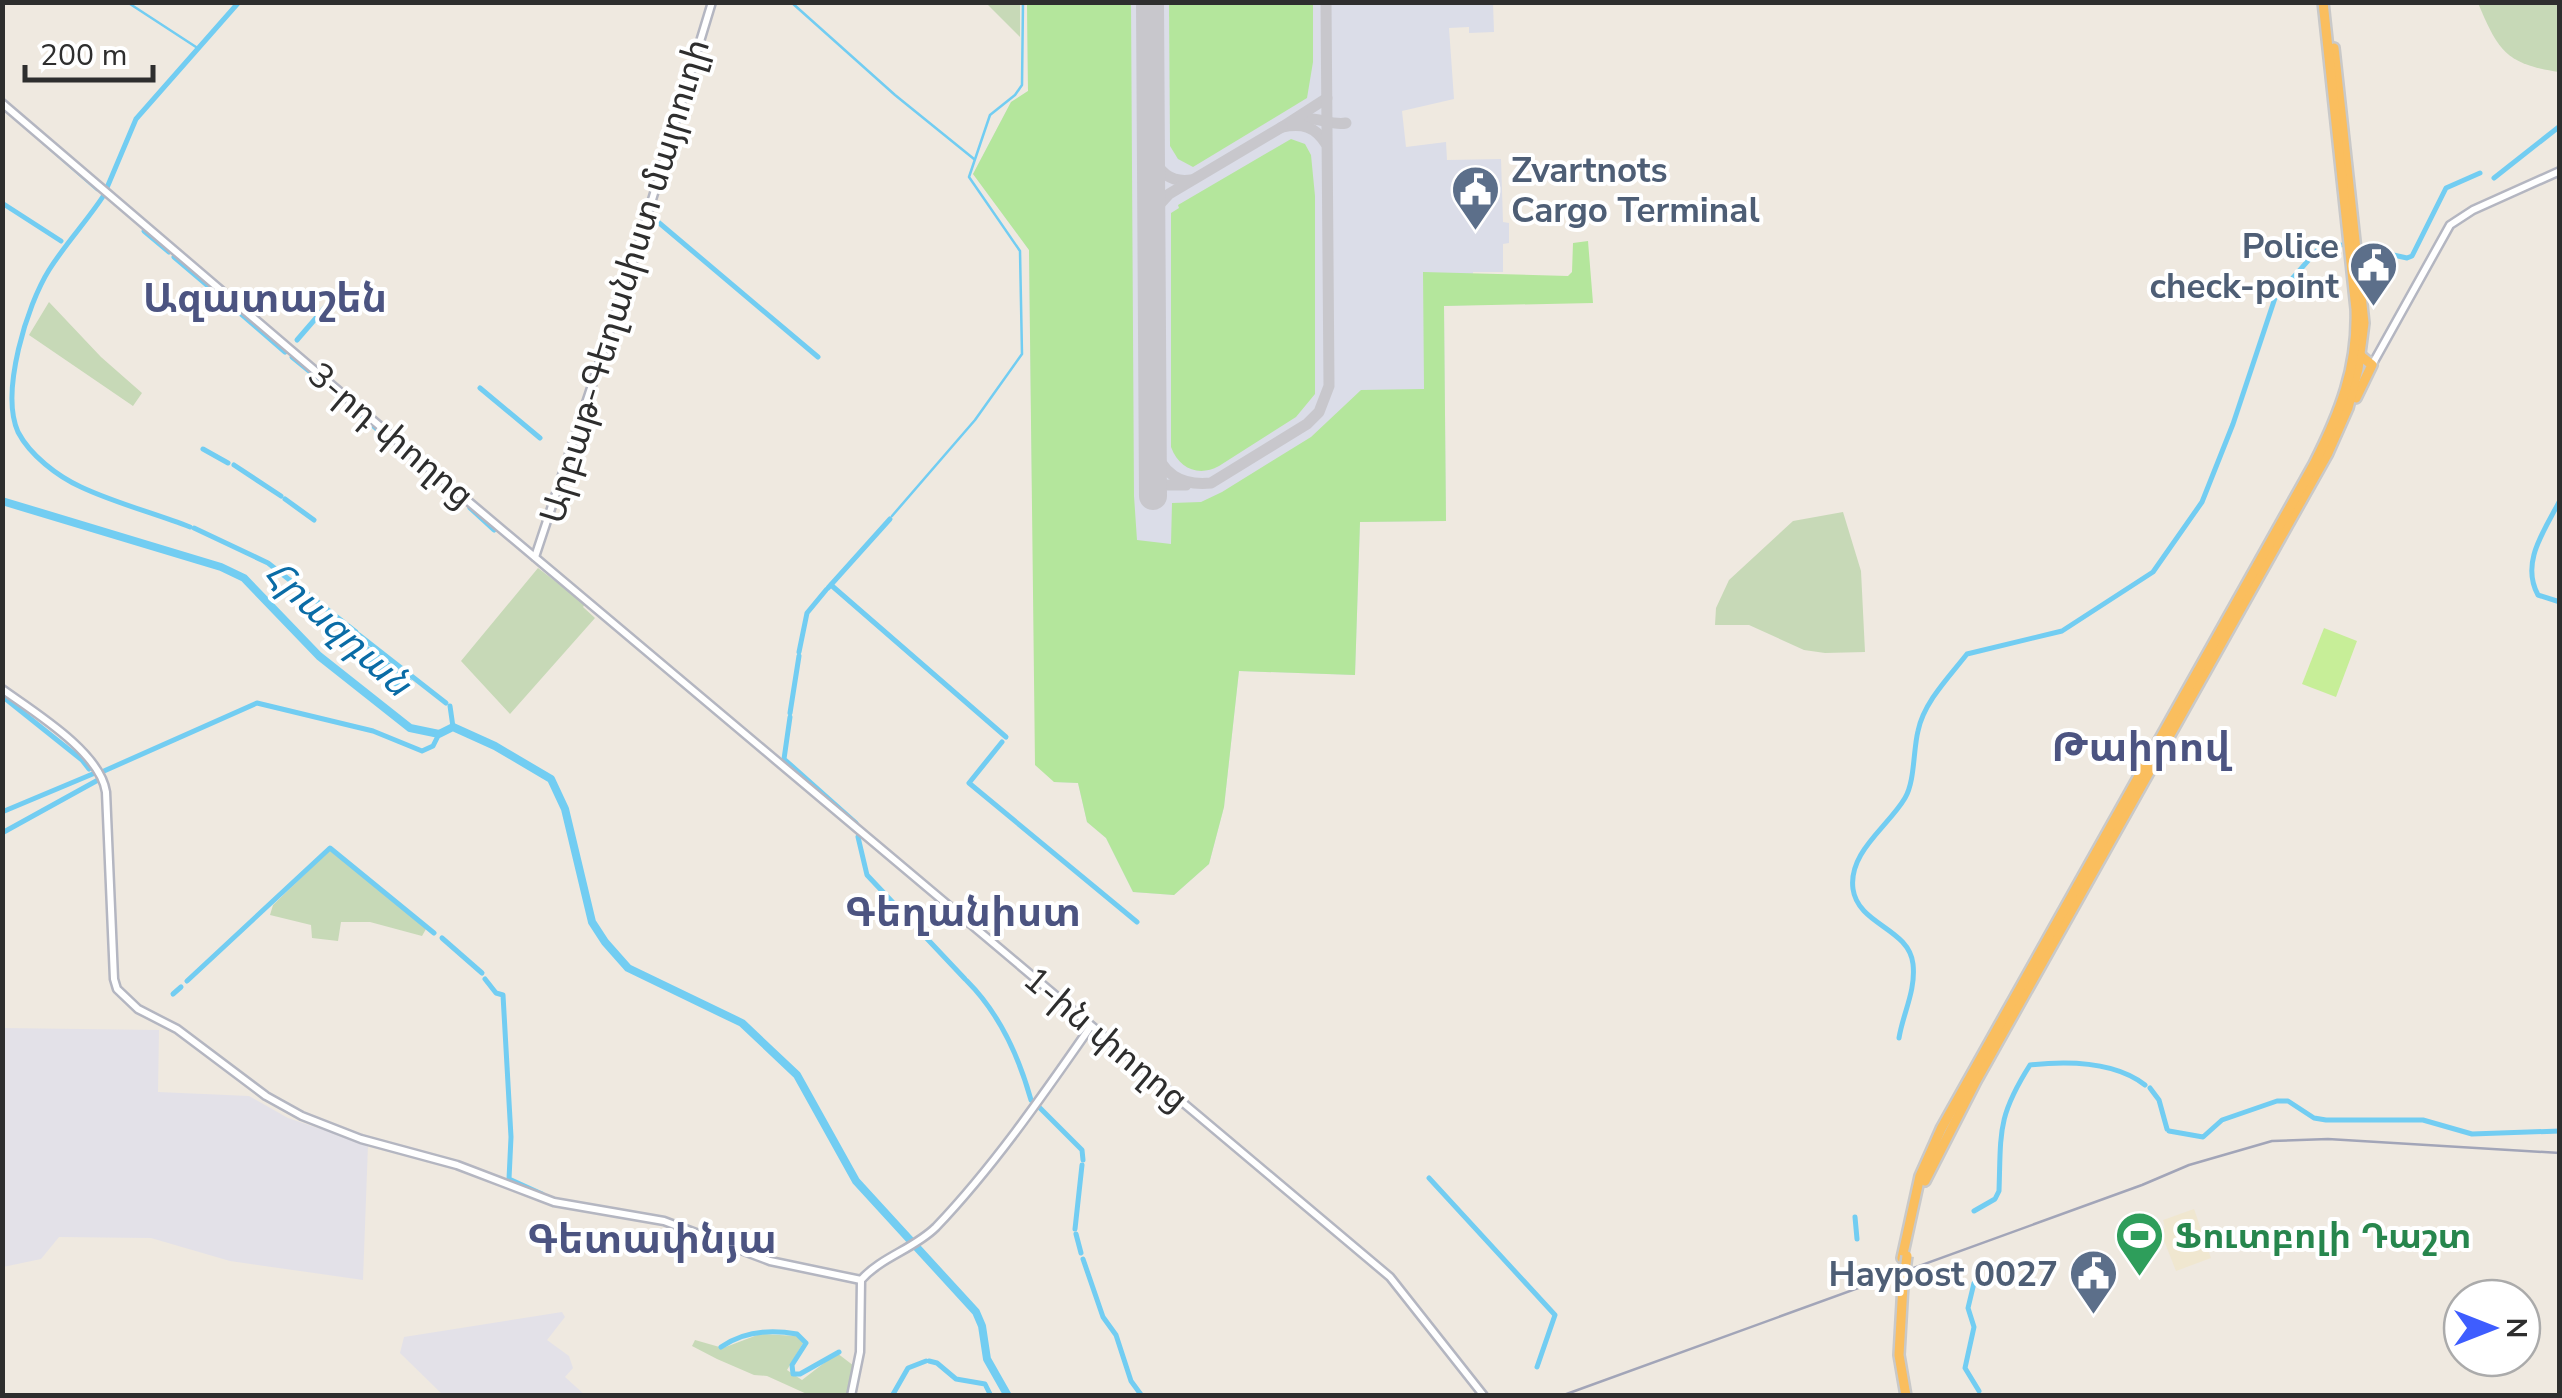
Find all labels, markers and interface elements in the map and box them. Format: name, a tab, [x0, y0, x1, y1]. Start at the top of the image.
scale bar	[25, 20, 152, 82]
street label: Արբաթ-Գեղանիստ մայրուղի	[529, 33, 721, 529]
text: 200 m	[40, 35, 127, 76]
place label: Zvartnots Cargo Terminal	[1511, 147, 1760, 234]
public building icon: Zvartnots Cargo Terminal	[1450, 164, 1502, 232]
place label: Police check-point	[2150, 223, 2340, 310]
public building icon: Police check-point	[2348, 240, 2400, 308]
district label: Ազատաշեն	[143, 272, 387, 326]
street label: 3-րդ փողոց	[298, 352, 484, 518]
water label: Հրազդան	[253, 548, 424, 709]
district label: Թաիրով	[2052, 721, 2232, 775]
district label: Գեղանիստ	[845, 886, 1081, 940]
street label: 1-ին փողոց	[1013, 956, 1199, 1122]
sports icon: Ֆուտբոլի Դաշտ	[2114, 1210, 2166, 1278]
district label: Գետափնյա	[527, 1213, 777, 1267]
place label: Ֆուտբոլի Դաշտ	[2175, 1213, 2472, 1260]
public building icon: Haypost 0027	[2067, 1248, 2119, 1316]
place label: Haypost 0027	[1829, 1251, 2058, 1298]
north arrow	[2442, 1278, 2542, 1378]
text: N	[2497, 1318, 2535, 1338]

